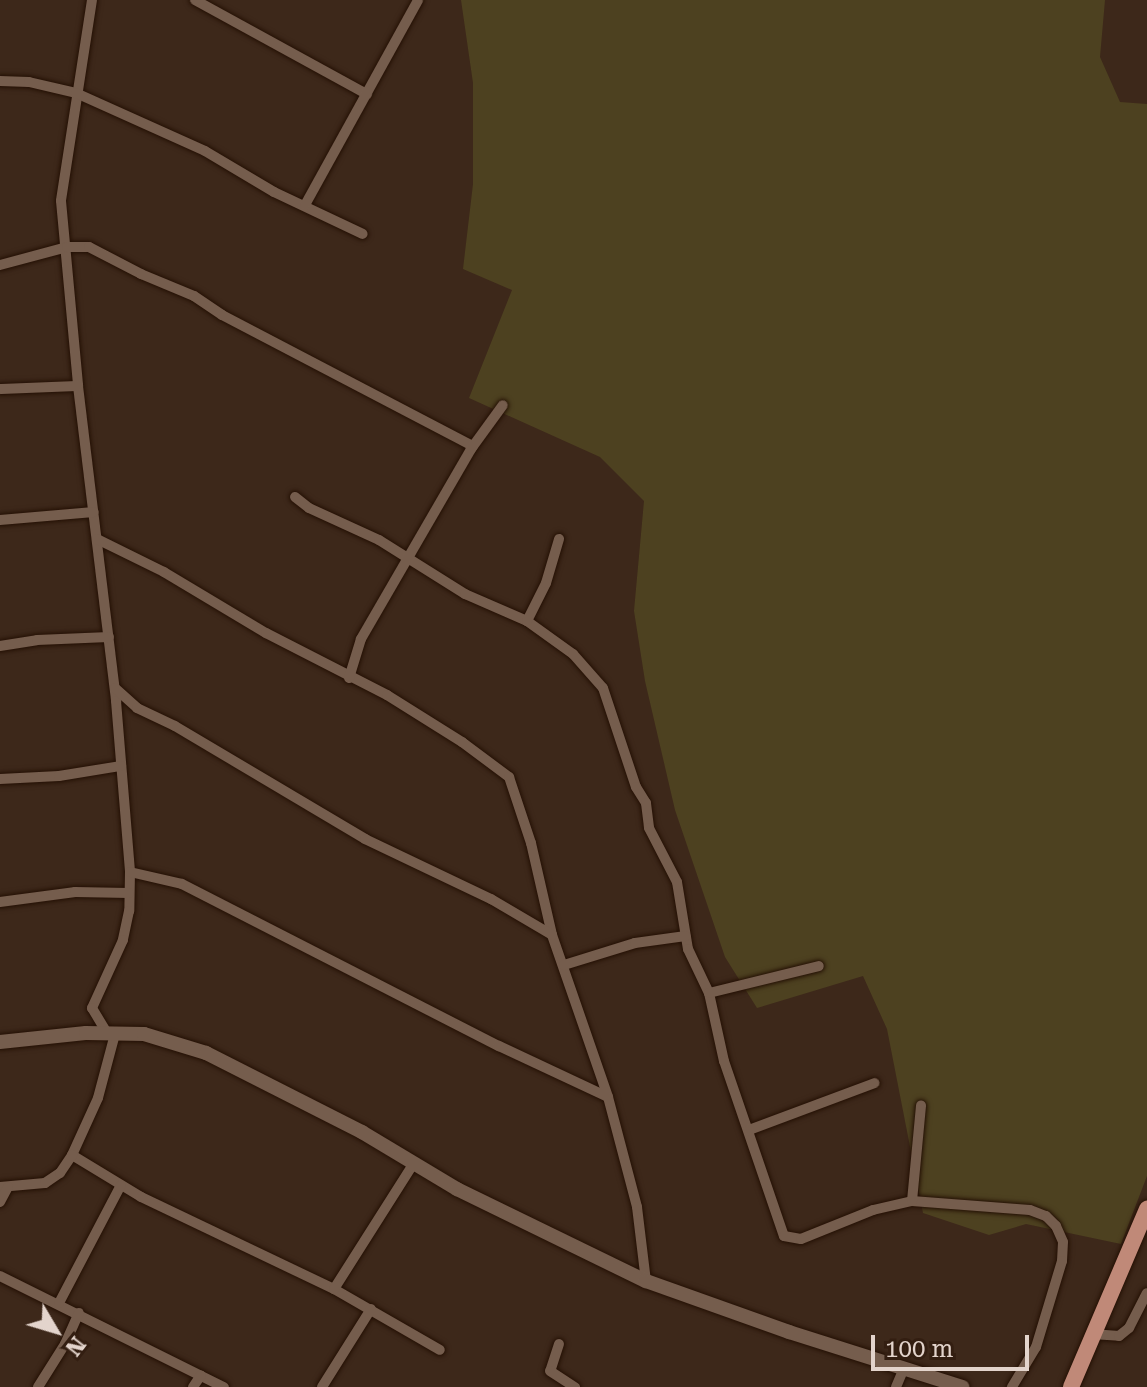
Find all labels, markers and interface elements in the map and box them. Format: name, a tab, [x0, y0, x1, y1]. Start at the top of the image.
north arrow	[16, 1291, 96, 1371]
scale bar	[875, 1319, 1033, 1369]
text: N	[60, 1332, 90, 1360]
text: 100 m	[885, 1335, 953, 1363]

